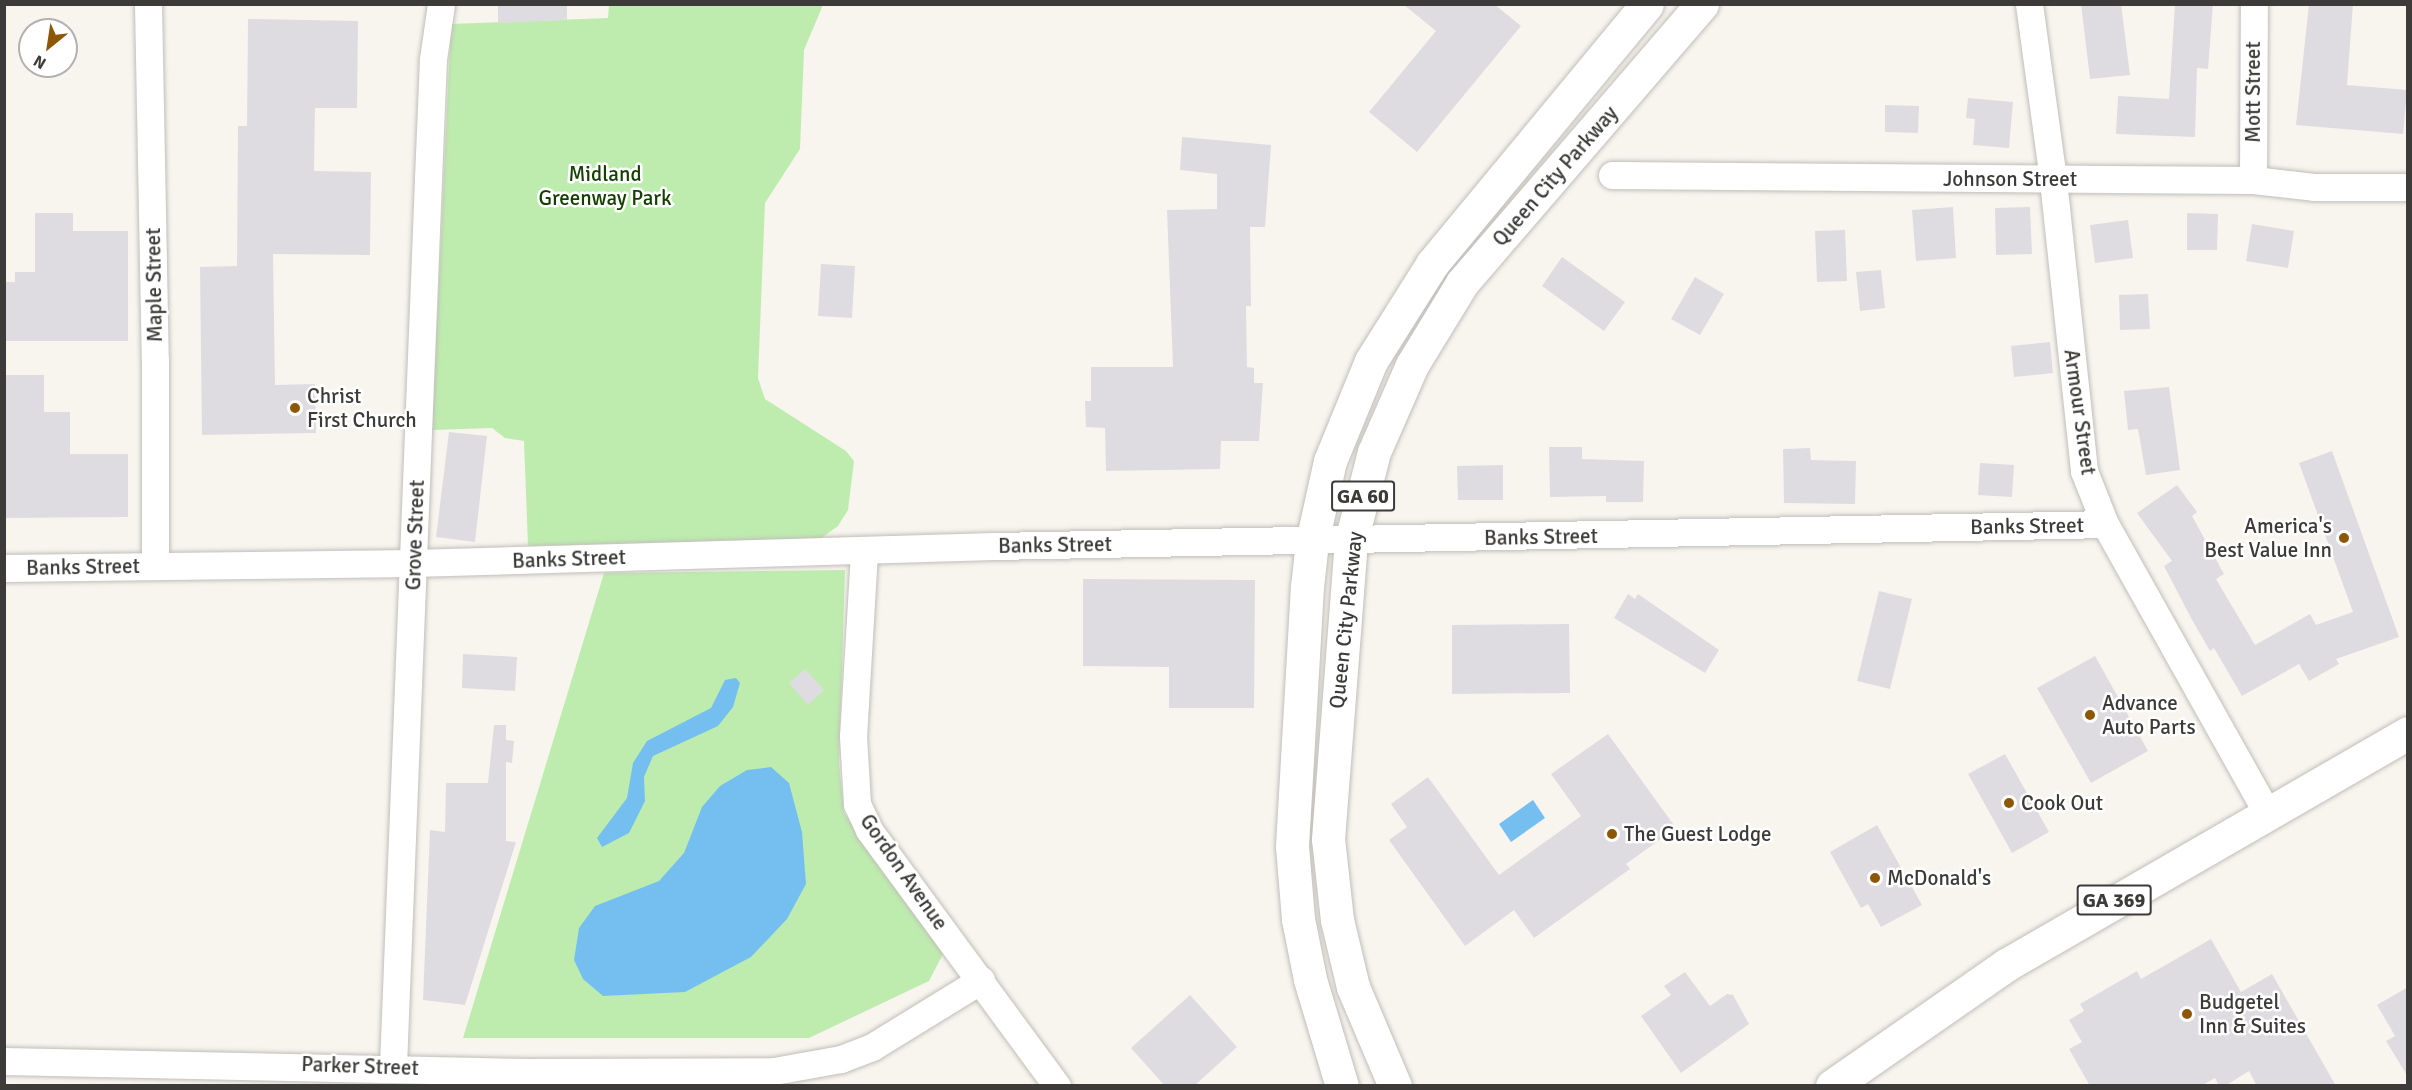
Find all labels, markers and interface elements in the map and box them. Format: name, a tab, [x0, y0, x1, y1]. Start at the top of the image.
north arrow	[18, 18, 78, 78]
street label: Mott Street	[2240, 41, 2266, 143]
text: N	[30, 50, 50, 73]
street label: Queen City Parkway	[1487, 101, 1623, 251]
park label: Midland Greenway Park	[538, 161, 672, 211]
street label: Johnson Street	[1943, 166, 2077, 192]
street label: Maple Street	[140, 228, 168, 342]
street label: Armour Street	[2059, 347, 2101, 477]
place label: Christ First Church	[307, 383, 417, 433]
marker: Christ First Church	[288, 401, 302, 415]
street label: Grove Street	[400, 479, 430, 591]
road number: GA 60	[1330, 479, 1396, 513]
street label: Banks Street	[1970, 512, 2084, 540]
place label: America's Best Value Inn	[2204, 513, 2332, 563]
street label: Banks Street	[1484, 523, 1598, 551]
street label: Queen City Parkway	[1324, 530, 1368, 710]
street label: Banks Street	[998, 531, 1112, 559]
marker: America's Best Value Inn	[2337, 531, 2351, 545]
street label: Banks Street	[512, 544, 626, 574]
street label: Banks Street	[26, 553, 140, 581]
place label: Advance Auto Parts	[2102, 690, 2196, 740]
marker: Advance Auto Parts	[2083, 708, 2097, 722]
place label: Cook Out	[2021, 790, 2103, 816]
marker: Cook Out	[2002, 796, 2016, 810]
street label: Gordon Avenue	[855, 809, 953, 935]
place label: The Guest Lodge	[1624, 821, 1772, 847]
marker: The Guest Lodge	[1605, 827, 1619, 841]
place label: McDonald's	[1887, 865, 1991, 891]
marker: McDonald's	[1868, 871, 1882, 885]
road number: GA 369	[2076, 883, 2152, 917]
place label: Budgetel Inn & Suites	[2199, 989, 2306, 1039]
marker: Budgetel Inn & Suites	[2180, 1007, 2194, 1021]
street label: Parker Street	[301, 1051, 419, 1081]

